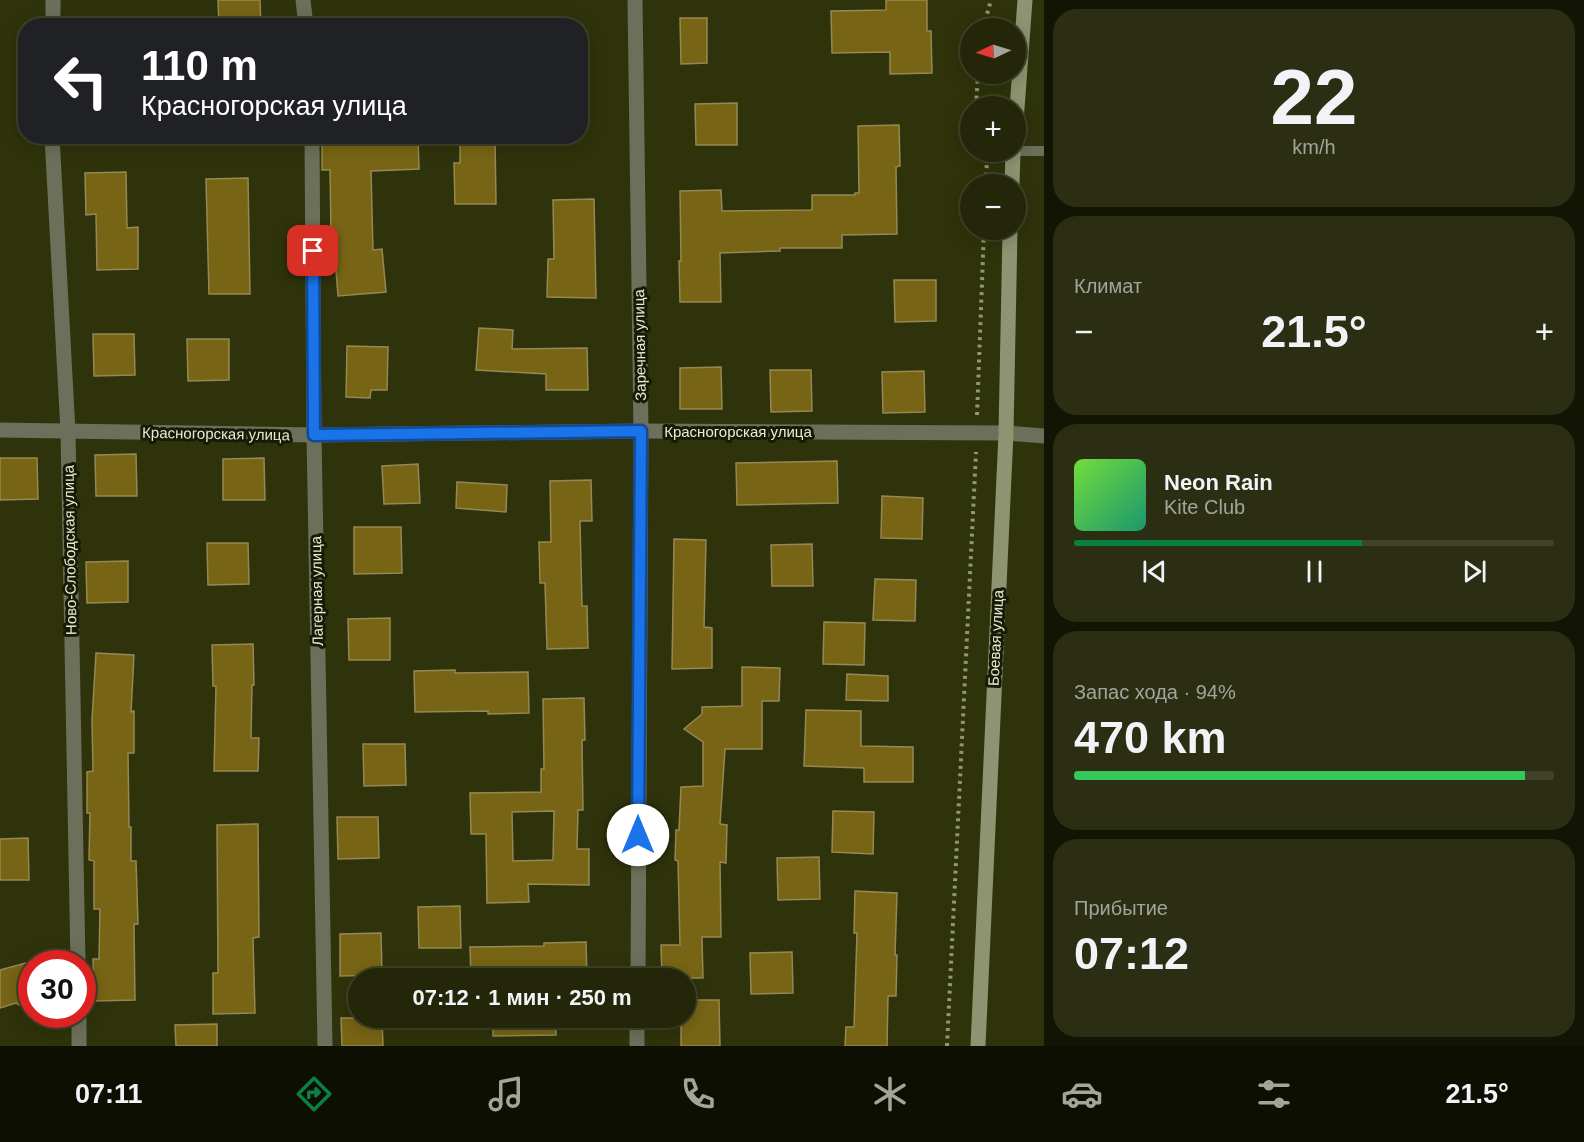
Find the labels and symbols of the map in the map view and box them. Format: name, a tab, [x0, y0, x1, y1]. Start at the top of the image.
north arrow	[960, 18, 1026, 84]
pin	[287, 225, 338, 276]
street label: Заречная улица	[630, 288, 649, 401]
street label: Красногорская улица	[664, 423, 812, 440]
street label: Красногорская улица	[142, 424, 291, 443]
street label: Ново-Слободская улица	[60, 464, 79, 635]
street label: Лагерная улица	[307, 535, 326, 646]
street label: Боевая улица	[984, 589, 1007, 686]
position arrow	[606, 803, 670, 867]
speed limit sign: 30	[18, 950, 96, 1028]

